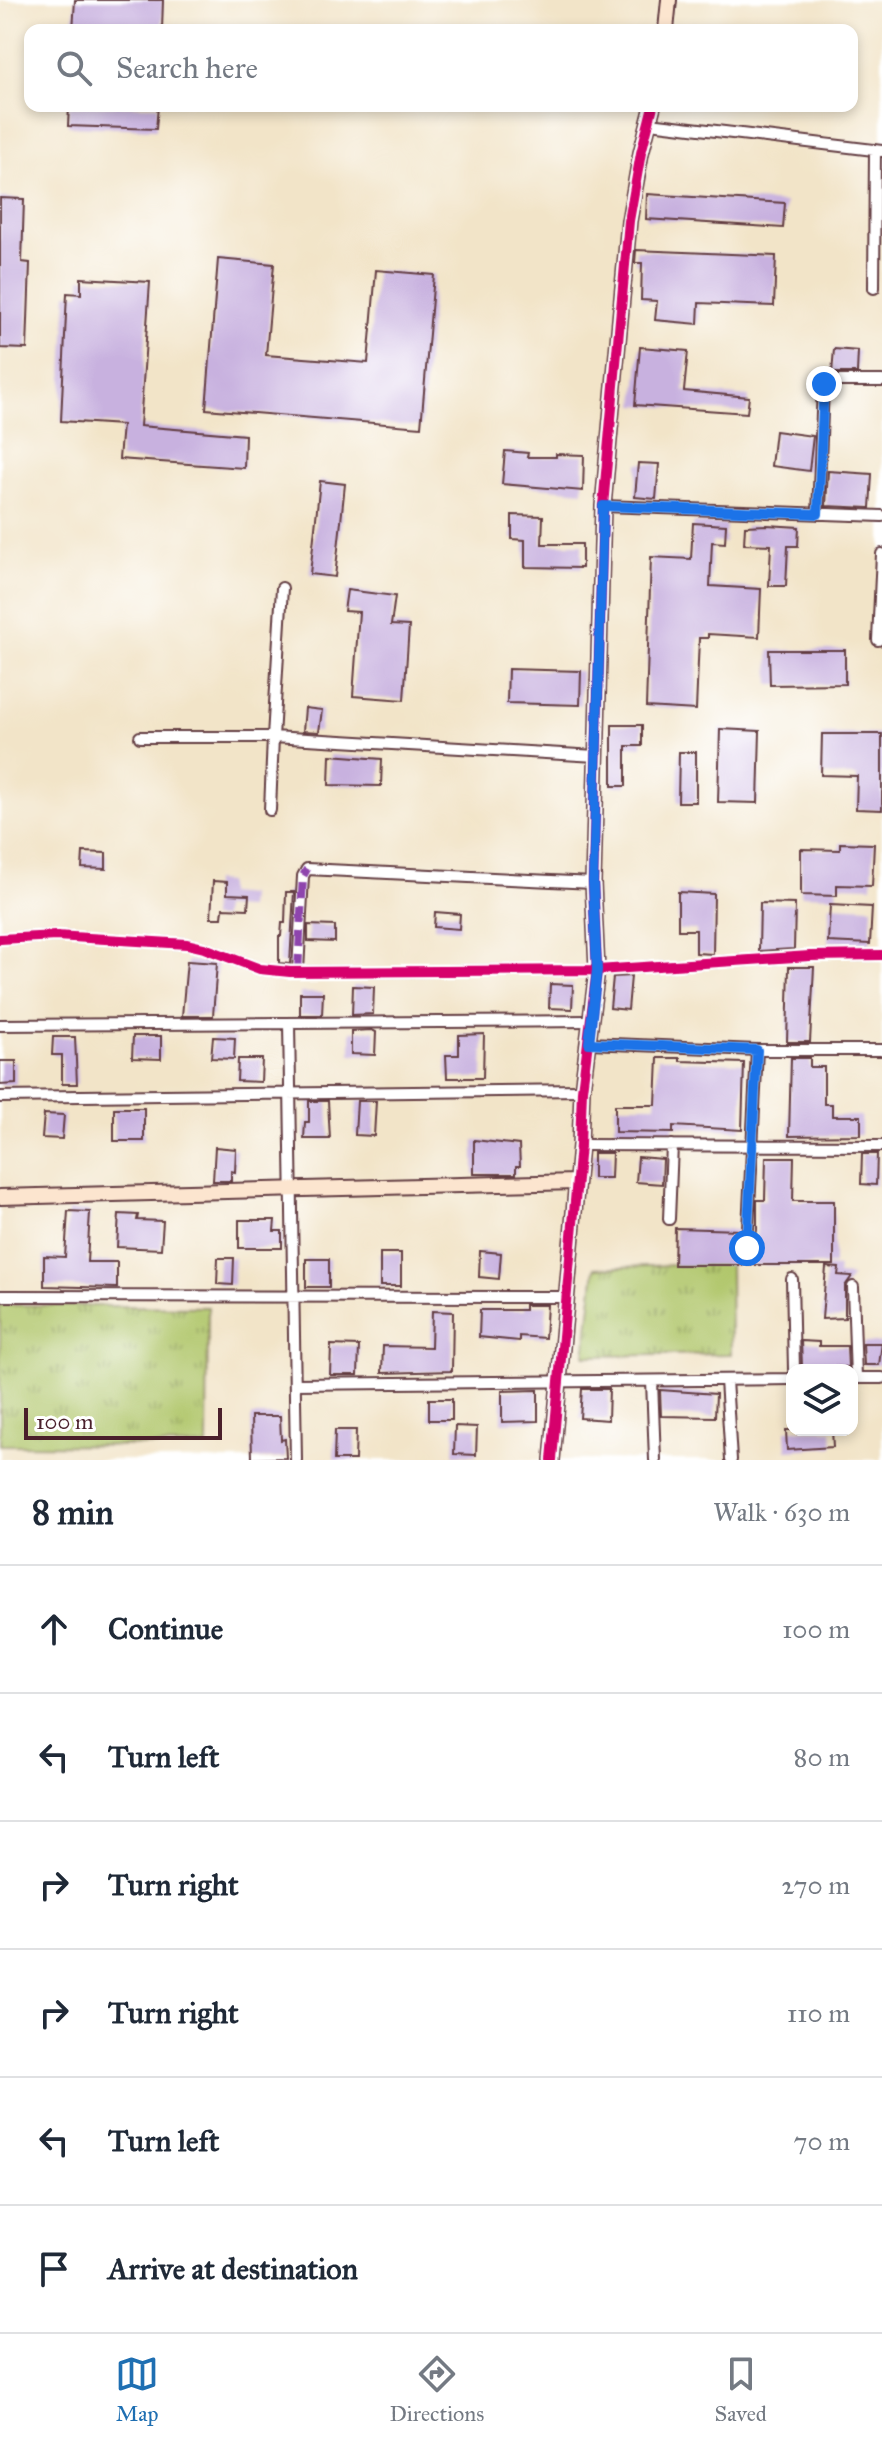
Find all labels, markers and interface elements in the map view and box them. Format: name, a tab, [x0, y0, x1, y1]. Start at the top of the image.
search box	[24, 24, 858, 112]
icon: search	[52, 46, 96, 90]
text: Search here	[116, 50, 258, 86]
route end	[806, 366, 842, 402]
route start	[729, 1230, 765, 1266]
map controls	[786, 1364, 858, 1436]
button: layers	[786, 1364, 858, 1436]
scale bar	[24, 1404, 222, 1440]
text: 100 m	[36, 1408, 93, 1435]
text: 8 min	[32, 1492, 114, 1533]
text: Walk · 630 m	[713, 1496, 850, 1528]
icon: ahead	[32, 1607, 76, 1651]
text: Continue	[108, 1611, 223, 1647]
text: 100 m	[782, 1613, 850, 1645]
icon: left	[32, 1735, 76, 1779]
text: Turn left	[108, 1739, 219, 1775]
text: 80 m	[794, 1741, 850, 1773]
icon: right	[32, 1863, 76, 1907]
text: Turn right	[108, 1867, 239, 1903]
text: 270 m	[781, 1869, 850, 1901]
icon: right	[32, 1991, 76, 2035]
text: Turn right	[108, 1995, 239, 2031]
text: 110 m	[787, 1997, 850, 2029]
icon: left	[32, 2119, 76, 2163]
text: Turn left	[108, 2123, 219, 2159]
text: 70 m	[794, 2125, 850, 2157]
icon: arrive	[32, 2247, 76, 2291]
text: Arrive at destination	[108, 2251, 358, 2287]
tab: Map	[115, 2352, 159, 2427]
tab: Directions	[389, 2352, 484, 2427]
tab: Saved	[715, 2352, 767, 2427]

